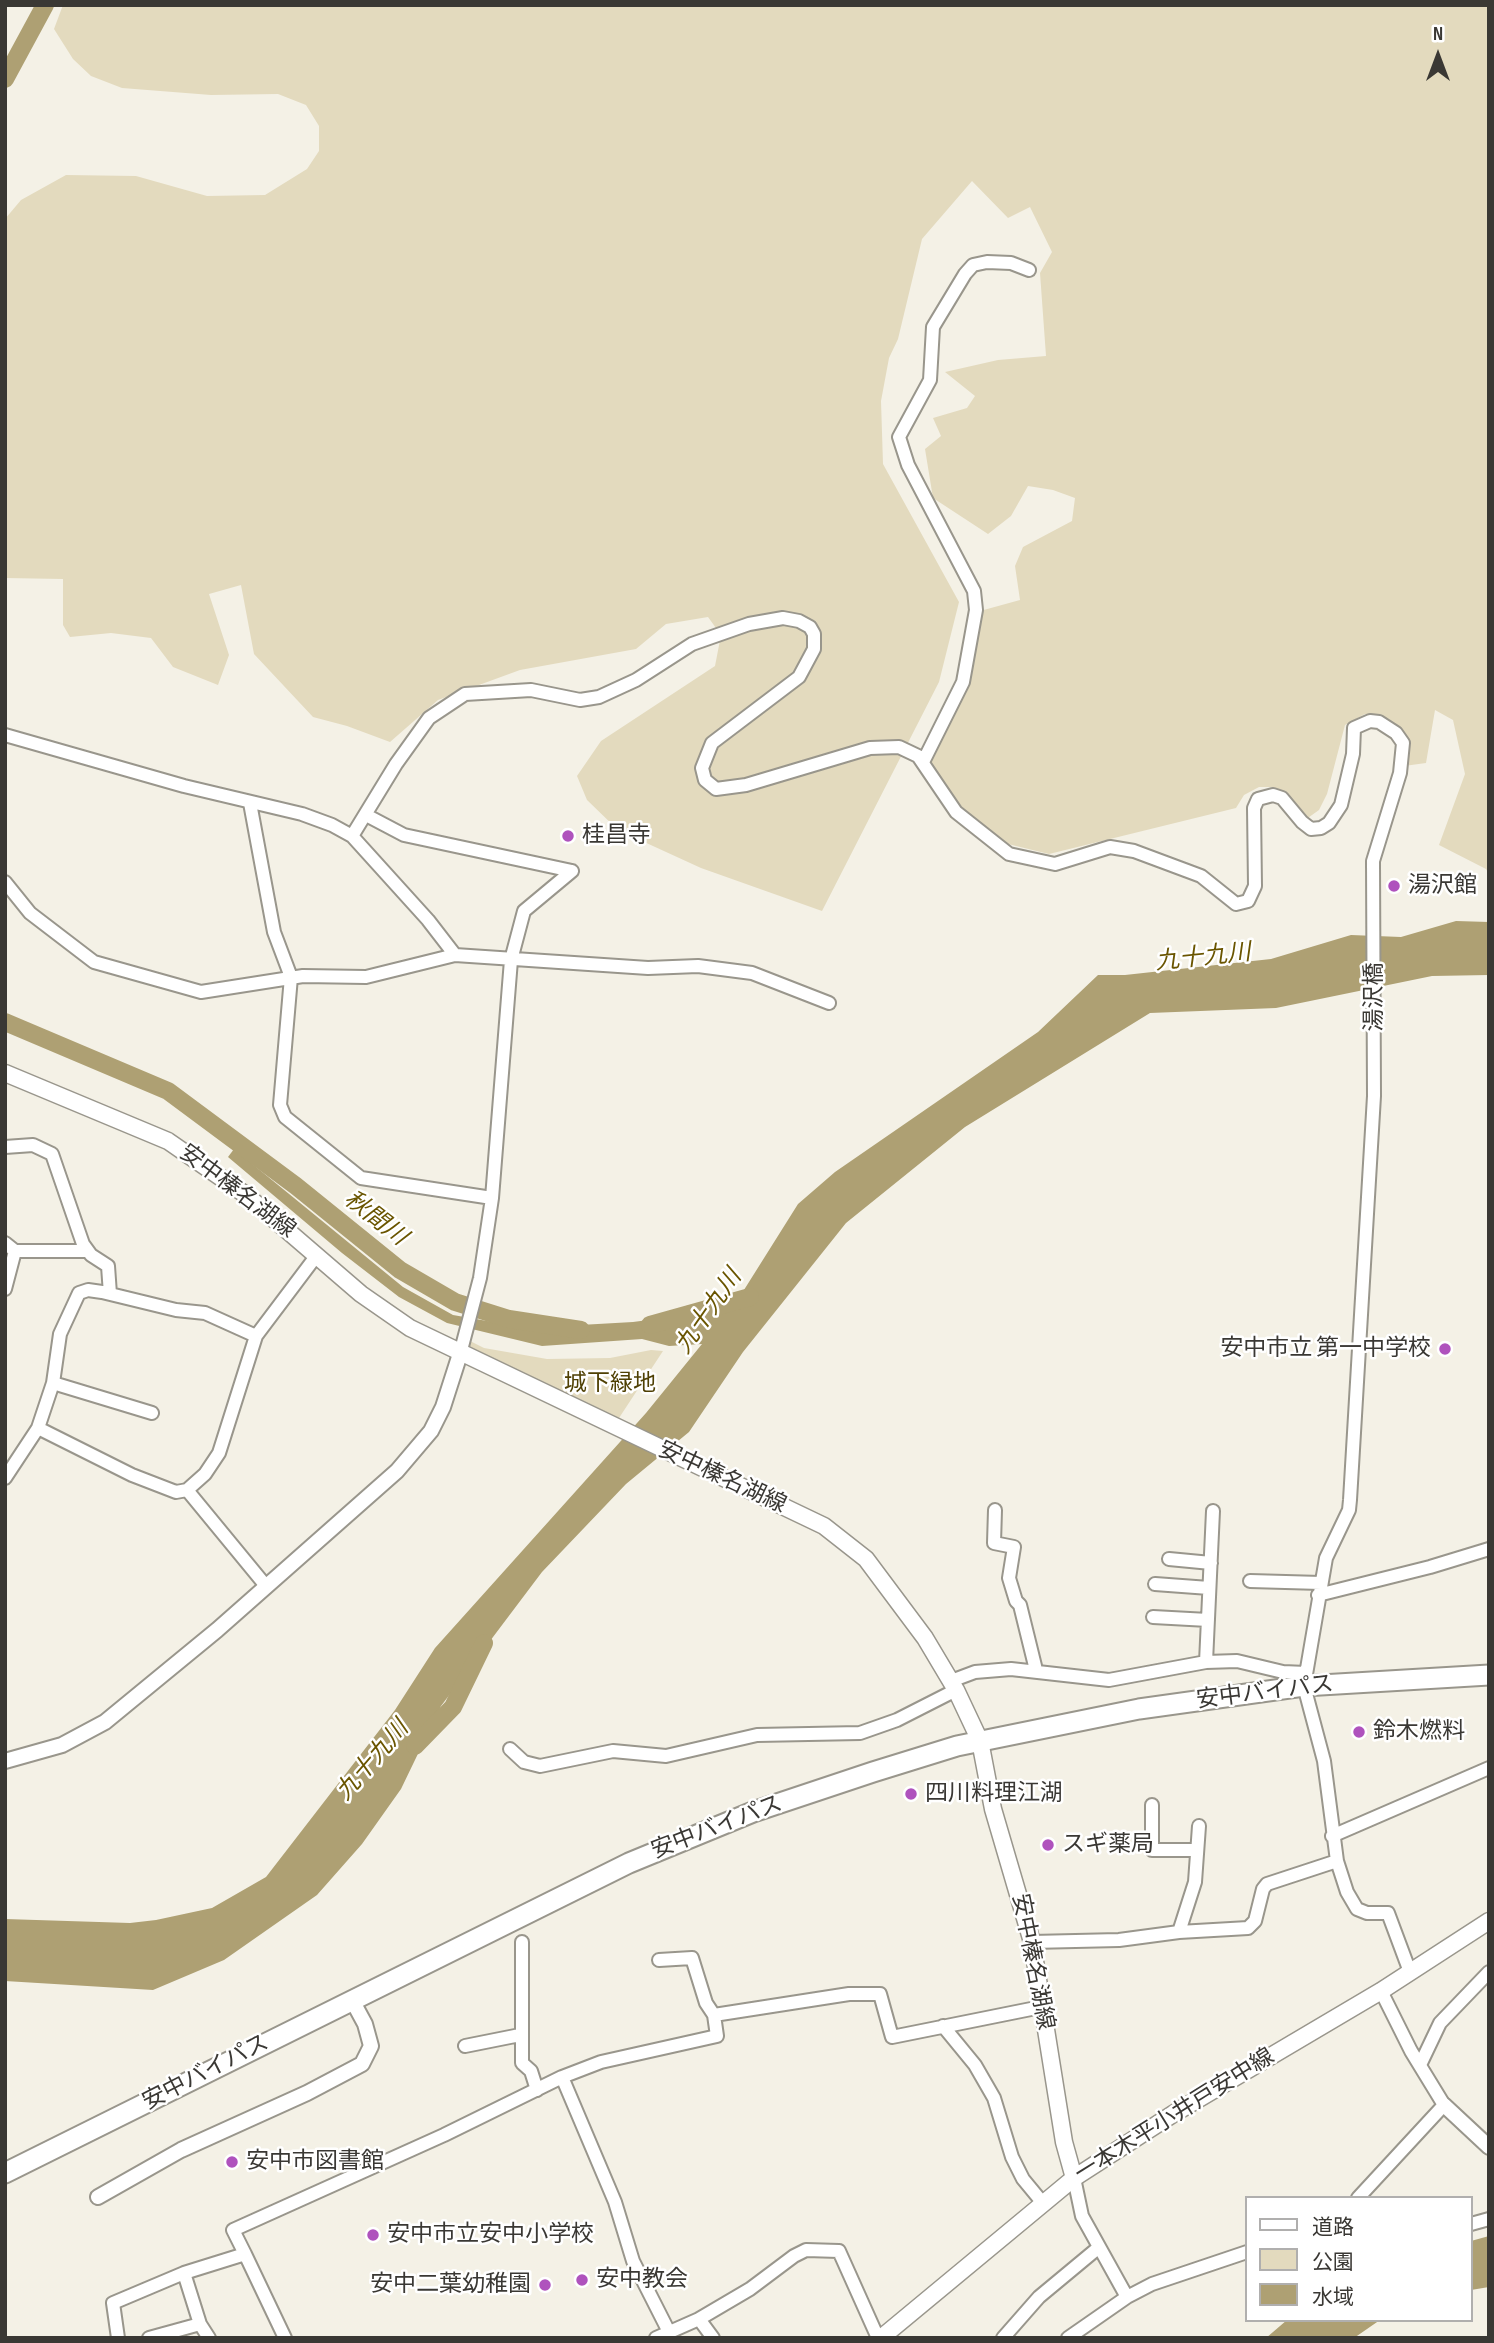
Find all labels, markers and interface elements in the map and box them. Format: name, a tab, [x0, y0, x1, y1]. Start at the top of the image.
north arrow	[1403, 21, 1473, 91]
text: N	[1433, 23, 1443, 46]
place label: 桂昌寺	[582, 822, 651, 850]
marker: 桂昌寺	[560, 828, 576, 844]
place label: 湯沢館	[1408, 872, 1477, 900]
marker: 湯沢館	[1386, 878, 1402, 894]
water label: 九十九川	[1154, 939, 1252, 977]
street label: 湯沢橋	[1361, 963, 1389, 1031]
street label: 安中榛名湖線	[174, 1139, 300, 1245]
water label: 秋間川	[338, 1185, 412, 1253]
water label: 九十九川	[670, 1264, 748, 1360]
place label: 安中市立 第一中学校	[1220, 1335, 1431, 1363]
marker: 安中市立 第一中学校	[1437, 1341, 1453, 1357]
park label: 城下緑地	[564, 1370, 656, 1398]
street label: 安中榛名湖線	[654, 1436, 790, 1520]
street label: 安中バイパス	[1195, 1671, 1335, 1715]
water label: 九十九川	[331, 1715, 415, 1807]
place label: 鈴木燃料	[1373, 1718, 1465, 1746]
marker: 鈴木燃料	[1351, 1724, 1367, 1740]
place label: 四川料理江湖	[925, 1780, 1063, 1808]
marker: 四川料理江湖	[903, 1786, 919, 1802]
street label: 安中バイパス	[648, 1790, 786, 1866]
place label: スギ薬局	[1062, 1831, 1154, 1859]
marker: スギ薬局	[1040, 1837, 1056, 1853]
street label: 安中榛名湖線	[1005, 1892, 1059, 2032]
street label: 安中バイパス	[138, 2029, 274, 2117]
street label: 一本木平小井戸安中線	[1070, 2043, 1280, 2189]
place label: 安中市図書館	[246, 2148, 384, 2176]
marker: 安中市図書館	[224, 2154, 240, 2170]
legend	[1246, 2196, 1473, 2322]
text: 道路	[1312, 2215, 1354, 2240]
place label: 安中市立安中小学校	[387, 2221, 594, 2249]
marker: 安中市立安中小学校	[365, 2227, 381, 2243]
text: 公園	[1312, 2250, 1354, 2275]
place label: 安中教会	[596, 2266, 688, 2294]
place label: 安中二葉幼稚園	[370, 2271, 531, 2299]
marker: 安中教会	[574, 2272, 590, 2288]
marker: 安中二葉幼稚園	[537, 2277, 553, 2293]
text: 水域	[1312, 2285, 1354, 2310]

